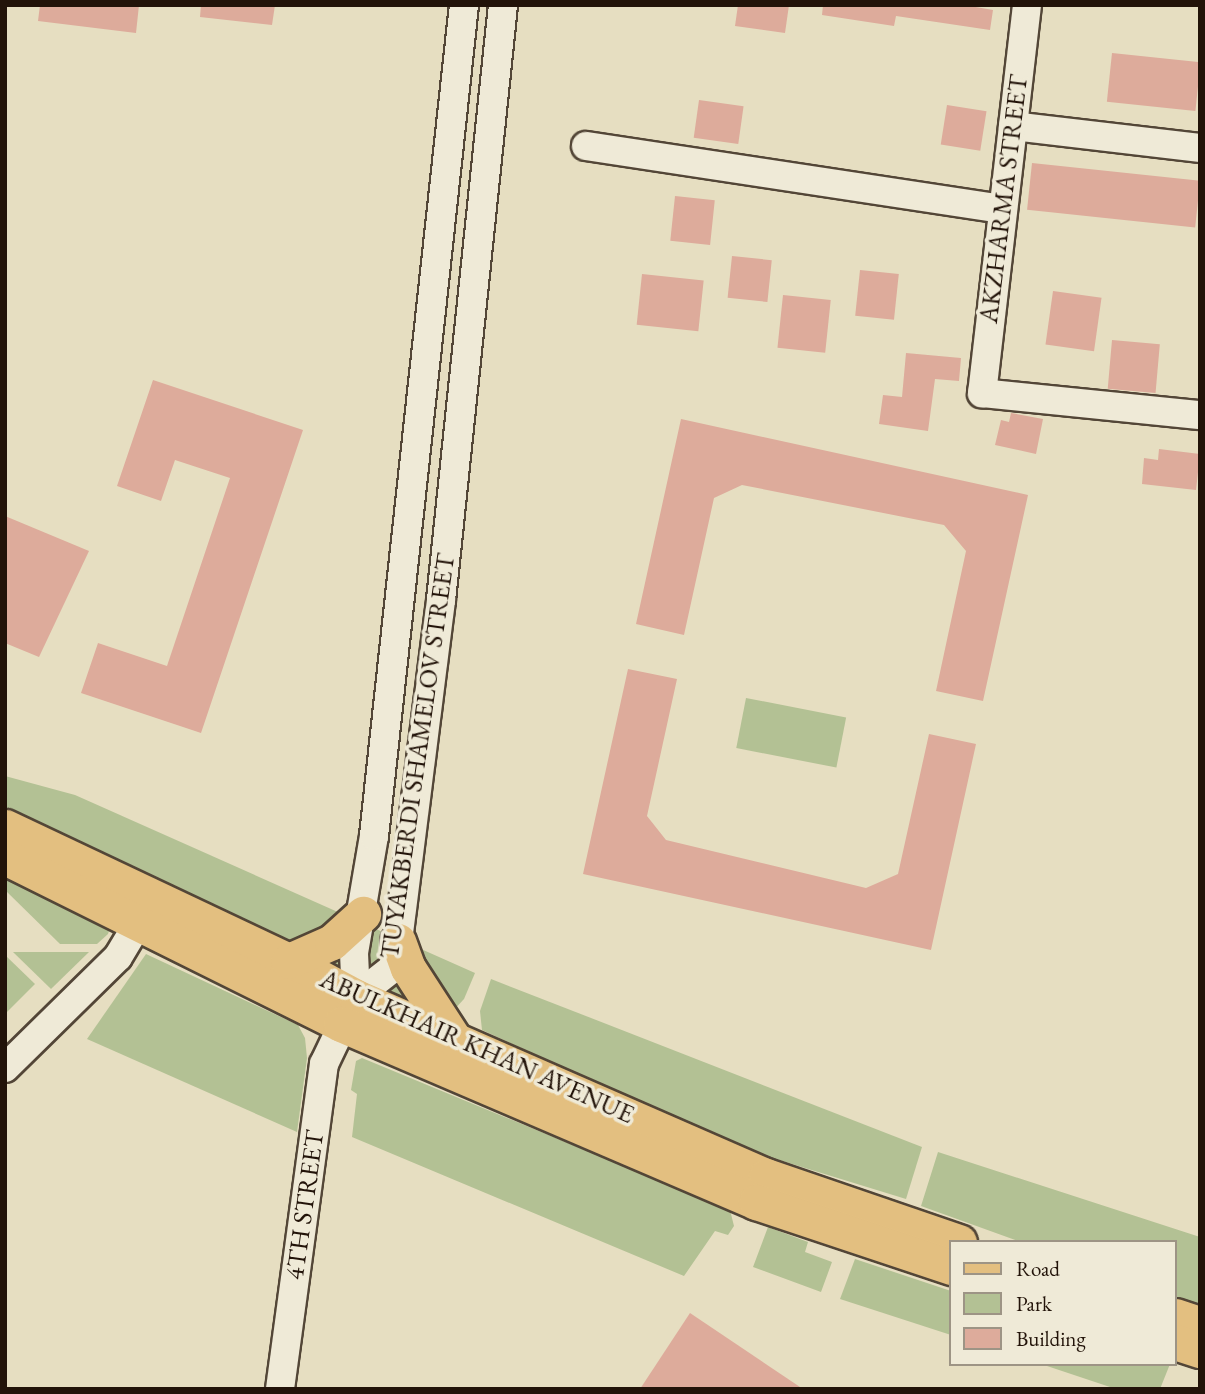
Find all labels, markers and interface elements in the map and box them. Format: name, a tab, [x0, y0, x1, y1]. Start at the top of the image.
street label: AKZHARMA STREET	[973, 73, 1035, 325]
street label: TUYAKBERDI SHAMELOV STREET	[374, 551, 462, 961]
street label: ABULKHAIR KHAN AVENUE	[315, 964, 639, 1130]
street label: 4TH STREET	[279, 1128, 331, 1282]
legend	[950, 1240, 1177, 1366]
text: Road	[1016, 1255, 1060, 1282]
text: Park	[1016, 1290, 1052, 1317]
text: Building	[1016, 1325, 1086, 1352]

